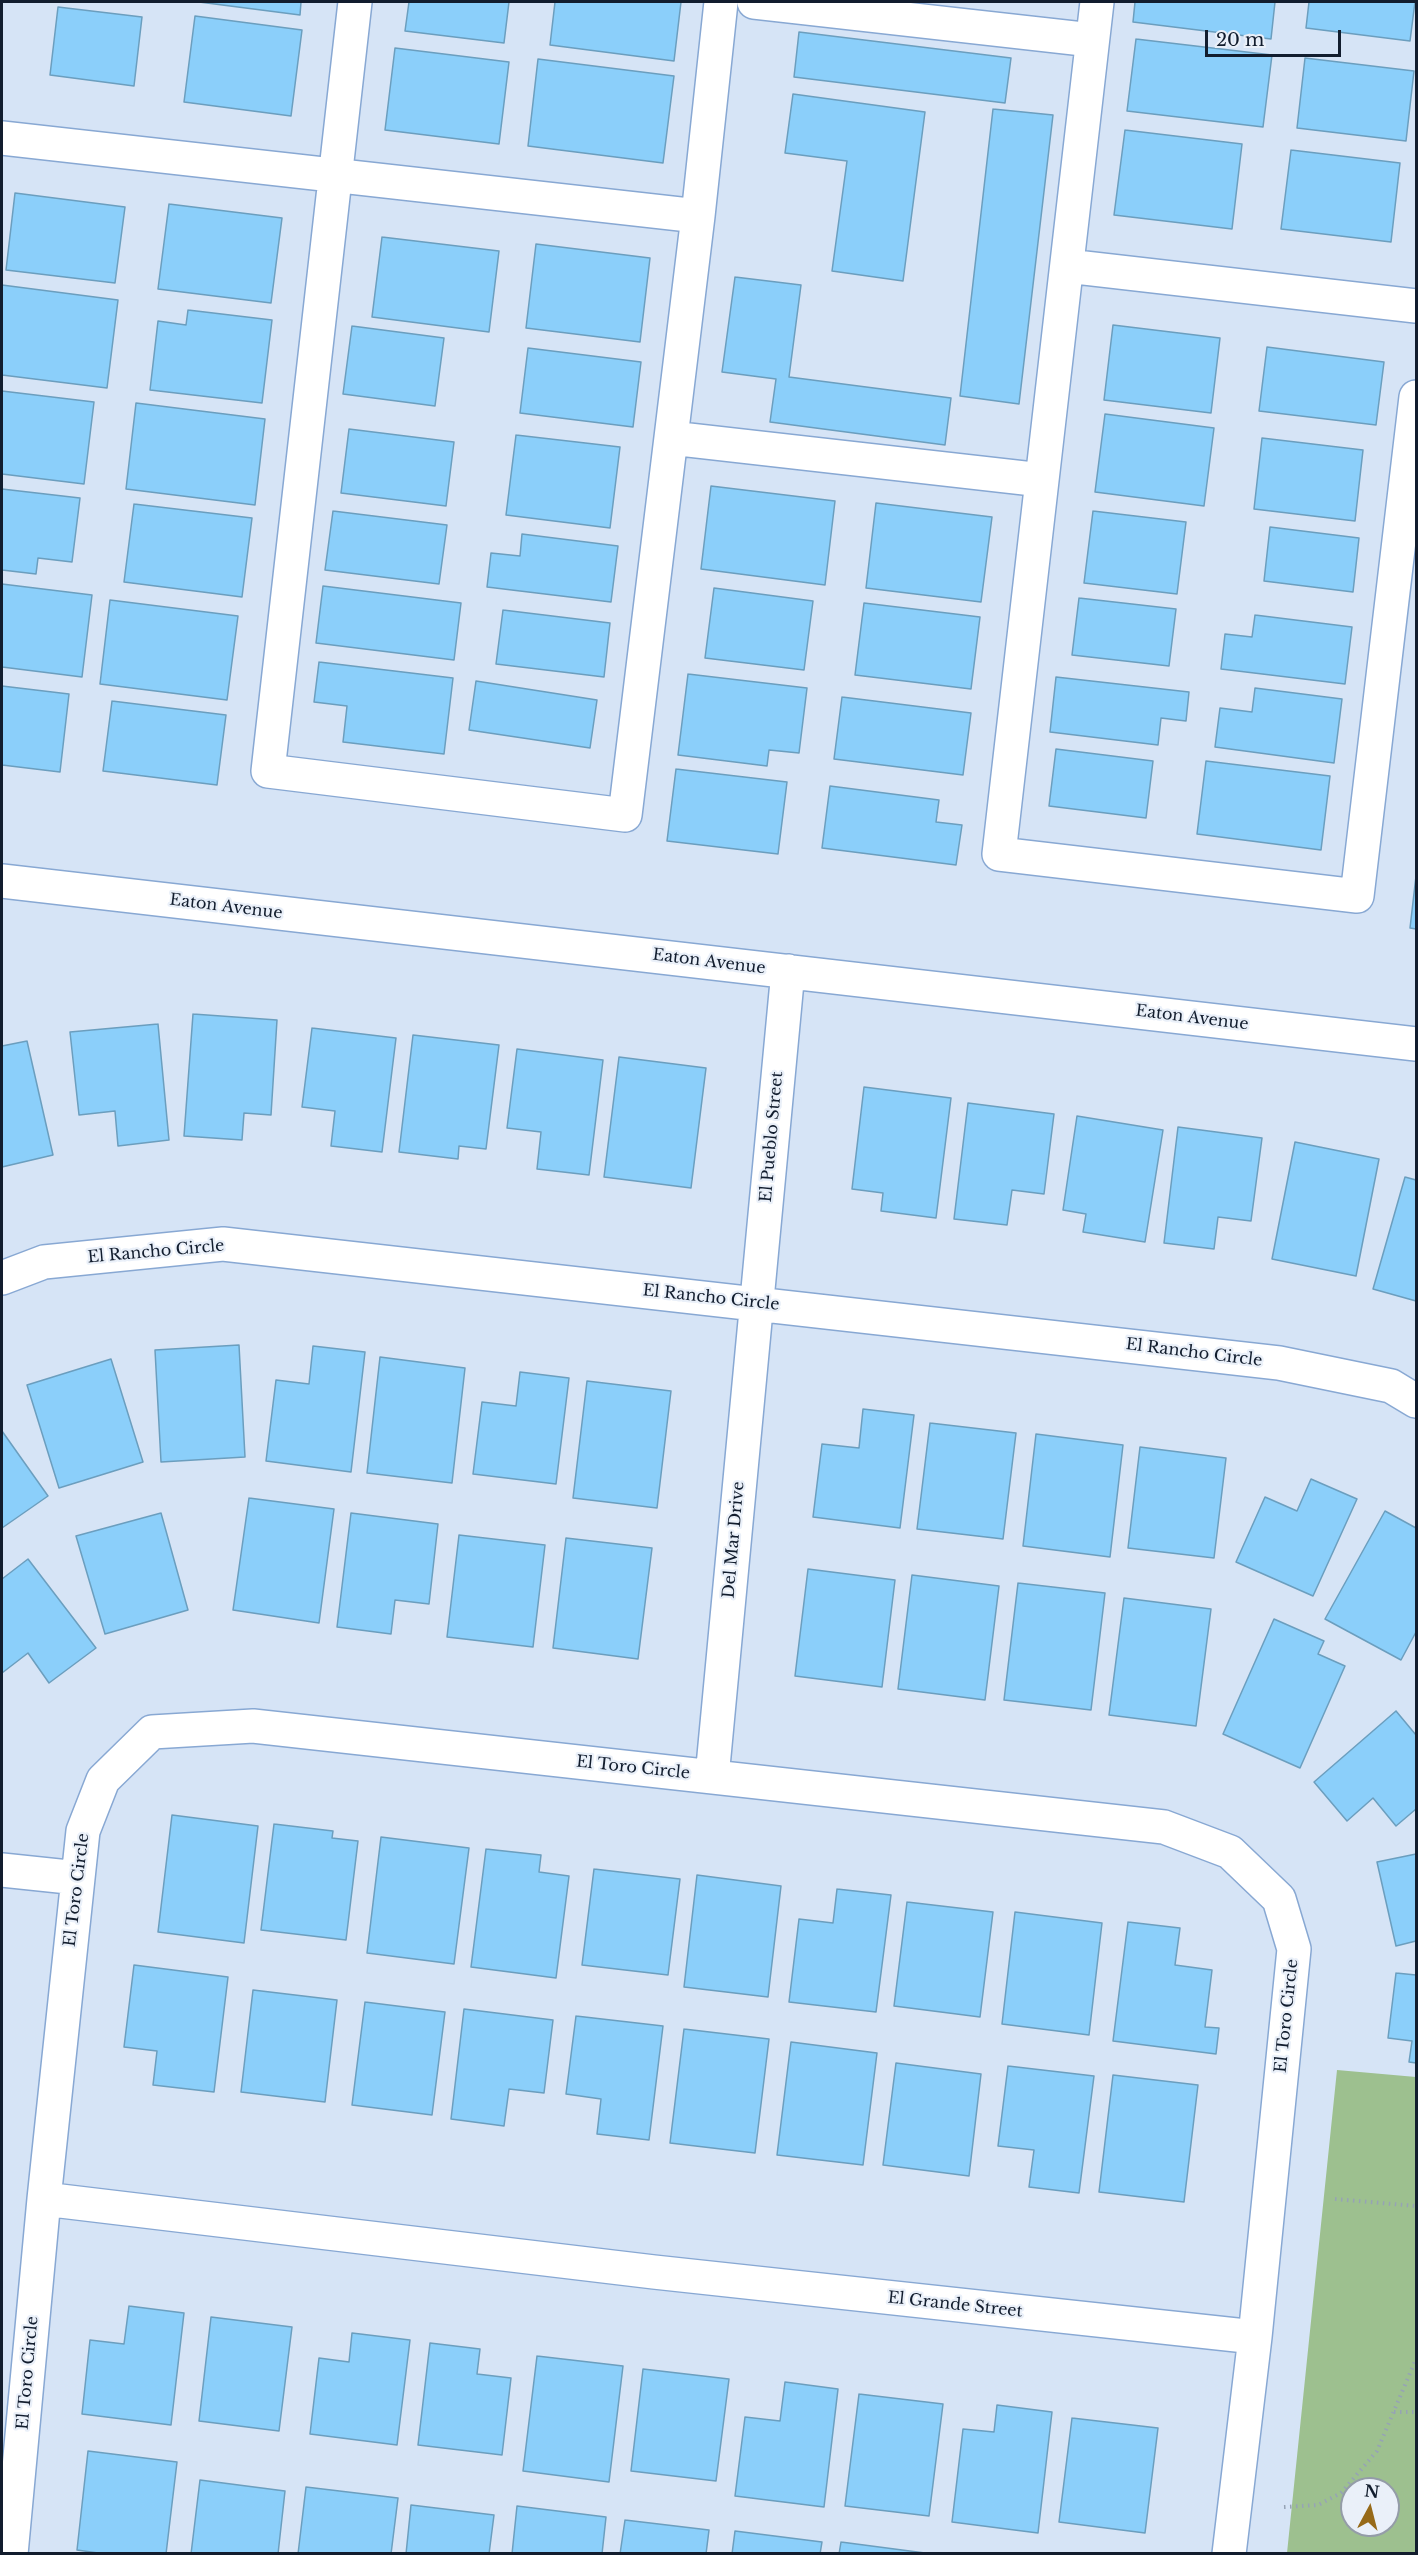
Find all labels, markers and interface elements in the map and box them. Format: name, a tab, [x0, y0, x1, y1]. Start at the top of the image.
scale bar	[1208, 18, 1344, 56]
text: 20 m	[1216, 29, 1264, 51]
street label: Eaton Avenue	[168, 891, 284, 923]
street label: Eaton Avenue	[651, 946, 767, 978]
street label: Eaton Avenue	[1134, 1002, 1250, 1034]
street label: El Pueblo Street	[757, 1071, 787, 1203]
street label: El Rancho Circle	[87, 1236, 225, 1268]
street label: El Rancho Circle	[642, 1281, 780, 1315]
street label: El Rancho Circle	[1125, 1335, 1263, 1371]
street label: Del Mar Drive	[719, 1481, 749, 1599]
street label: El Toro Circle	[575, 1752, 691, 1784]
street label: El Toro Circle	[61, 1832, 93, 1948]
street label: El Toro Circle	[1271, 1958, 1303, 2074]
street label: El Grande Street	[887, 2288, 1023, 2322]
street label: El Toro Circle	[13, 2315, 43, 2431]
north arrow	[1340, 2477, 1400, 2537]
text: N	[1363, 2480, 1381, 2502]

